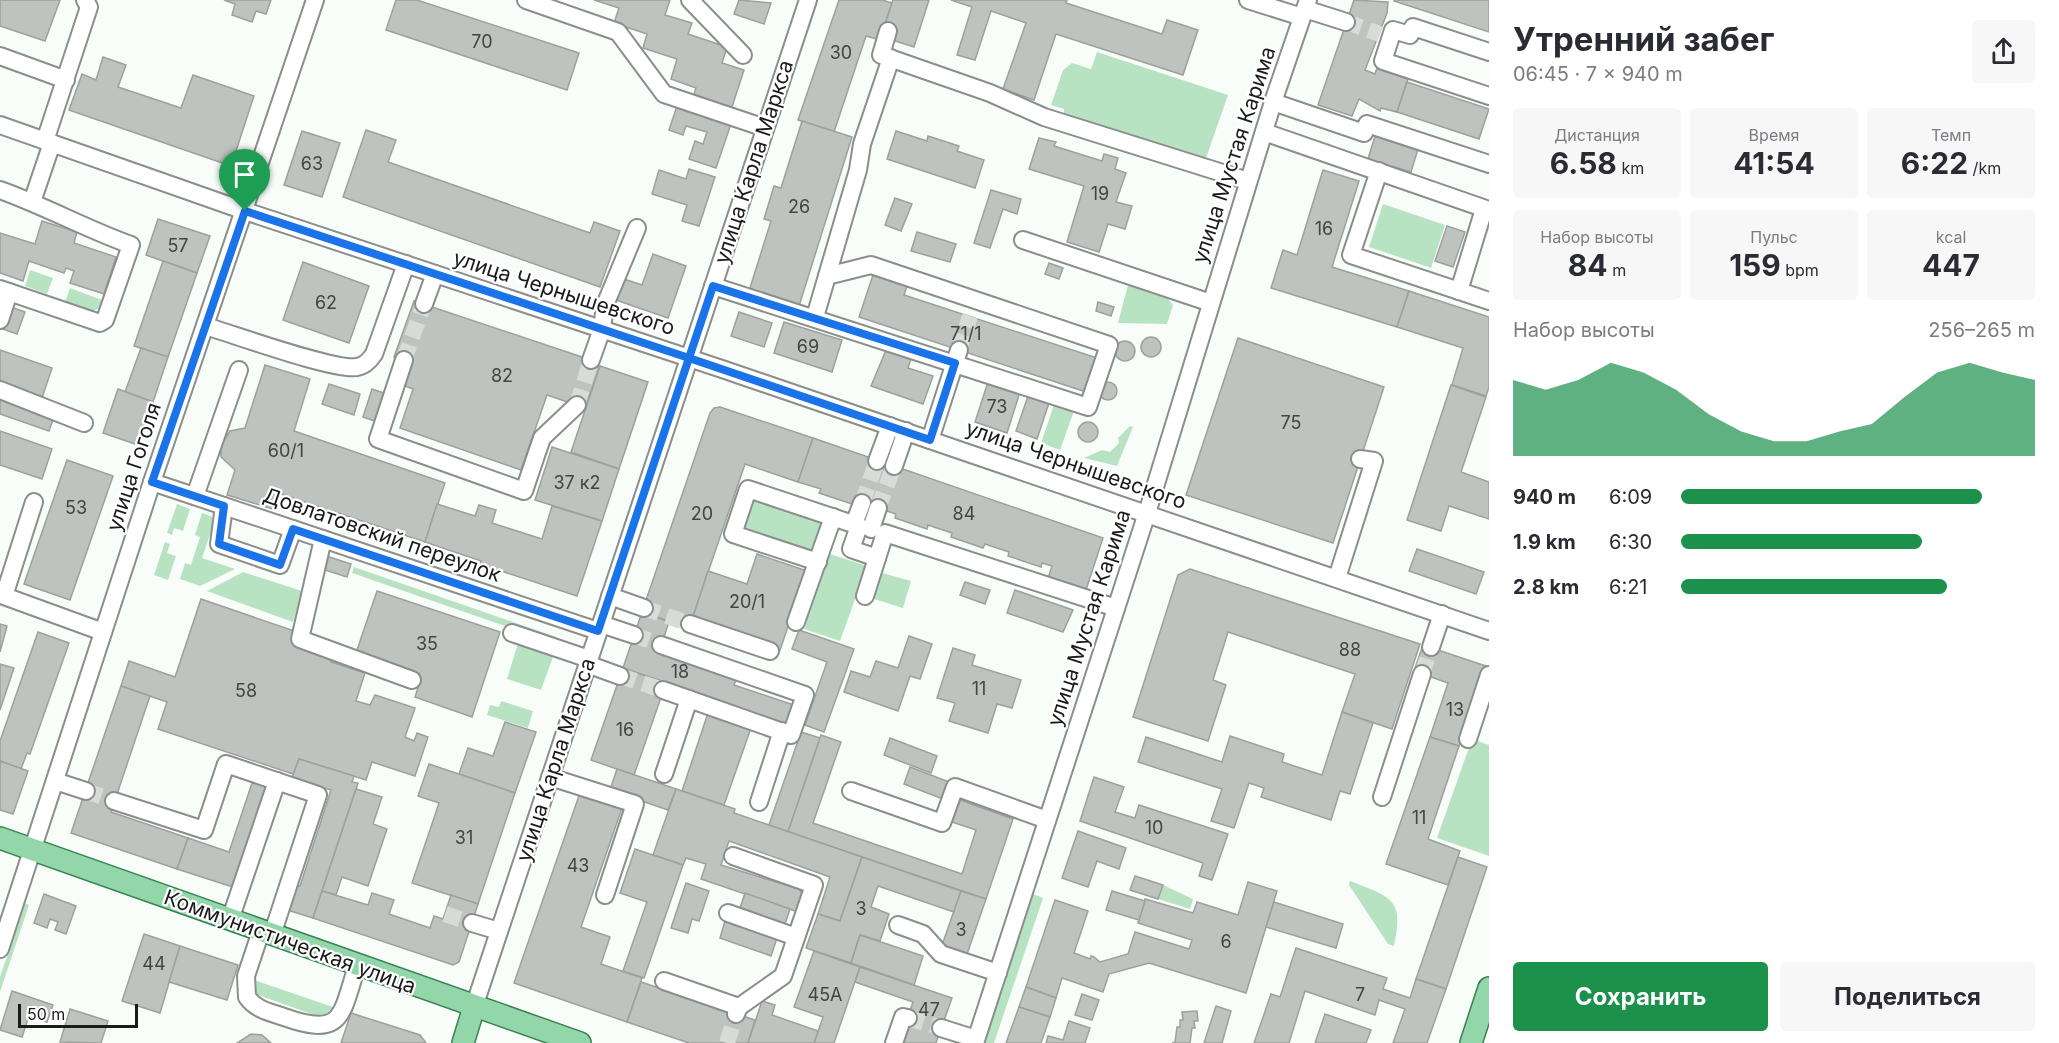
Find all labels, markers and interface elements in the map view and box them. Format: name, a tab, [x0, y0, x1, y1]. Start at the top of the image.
text: Утренний забег	[1513, 19, 1774, 59]
button: share	[1972, 20, 2035, 83]
house number: 70	[471, 31, 493, 52]
house number: 30	[830, 42, 852, 63]
street label: улица Мустая Карима	[1187, 43, 1280, 266]
street label: улица Карла Маркса	[709, 57, 798, 267]
text: 06:45 · 7 × 940 m	[1513, 62, 1683, 86]
text: Дистанция	[1554, 125, 1640, 145]
text: Время	[1749, 125, 1799, 145]
text: Темп	[1931, 125, 1971, 145]
text: 6.58	[1550, 145, 1617, 181]
text: 41:54	[1733, 145, 1815, 181]
text: 6:22	[1901, 145, 1968, 181]
pin	[219, 149, 270, 211]
house number: 63	[301, 153, 323, 174]
icon: arrive	[228, 158, 261, 191]
text: km	[1617, 158, 1644, 178]
text: /km	[1968, 158, 2001, 178]
house number: 19	[1091, 183, 1109, 204]
house number: 26	[788, 196, 810, 217]
house number: 16	[1315, 218, 1333, 239]
text: Набор высоты	[1540, 227, 1654, 247]
text: Пульс	[1750, 227, 1798, 247]
text: kcal	[1936, 227, 1966, 247]
house number: 57	[167, 235, 189, 256]
street label: улица Чернышевского	[450, 245, 678, 340]
text: 84	[1568, 247, 1608, 283]
text: 159	[1729, 247, 1781, 283]
text: 447	[1922, 247, 1980, 283]
text: m	[1608, 260, 1626, 280]
text: bpm	[1781, 260, 1819, 280]
house number: 62	[315, 292, 337, 313]
text: Набор высоты	[1513, 318, 1655, 342]
text: 256–265 m	[1928, 318, 2035, 342]
house number: 71/1	[950, 323, 982, 344]
house number: 69	[797, 336, 819, 357]
house number: 82	[491, 365, 513, 386]
house number: 73	[986, 396, 1008, 417]
street label: улица Гоголя	[101, 399, 166, 534]
house number: 75	[1281, 412, 1301, 433]
street label: улица Чернышевского	[963, 415, 1190, 514]
house number: 60/1	[268, 440, 304, 461]
house number: 37 к2	[553, 472, 601, 493]
street label: Довлатовский переулок	[260, 482, 505, 587]
text: 940 m	[1513, 485, 1576, 509]
text: 6:09	[1609, 485, 1652, 509]
house number: 53	[65, 497, 87, 518]
house number: 20	[691, 503, 713, 524]
house number: 84	[953, 503, 975, 524]
street label: улица Мустая Карима	[1042, 506, 1135, 729]
text: 1.9 km	[1513, 530, 1576, 554]
text: 6:30	[1609, 530, 1652, 554]
text: 2.8 km	[1513, 575, 1579, 599]
text: 6:21	[1609, 575, 1648, 599]
house number: 20/1	[729, 591, 765, 612]
house number: 35	[416, 633, 438, 654]
house number: 88	[1339, 639, 1361, 660]
street label: улица Карла Маркса	[511, 655, 600, 865]
house number: 18	[671, 661, 689, 682]
house number: 11	[972, 678, 986, 699]
house number: 58	[235, 680, 257, 701]
house number: 13	[1446, 699, 1464, 720]
house number: 16	[616, 719, 634, 740]
house number: 11	[1412, 807, 1426, 828]
house number: 10	[1145, 817, 1163, 838]
house number: 31	[455, 827, 473, 848]
house number: 43	[567, 855, 589, 876]
street label: Коммунистическая улица	[161, 884, 419, 999]
house number: 3	[855, 898, 867, 919]
house number: 3	[955, 919, 967, 940]
house number: 6	[1220, 931, 1232, 952]
house number: 44	[142, 953, 166, 974]
button: Сохранить	[1513, 962, 1768, 1031]
button: Поделиться	[1780, 962, 2035, 1031]
house number: 45А	[808, 984, 843, 1005]
house number: 7	[1355, 984, 1365, 1005]
house number: 47	[918, 999, 940, 1020]
scale bar	[18, 1001, 138, 1028]
text: 50 m	[27, 1004, 65, 1024]

